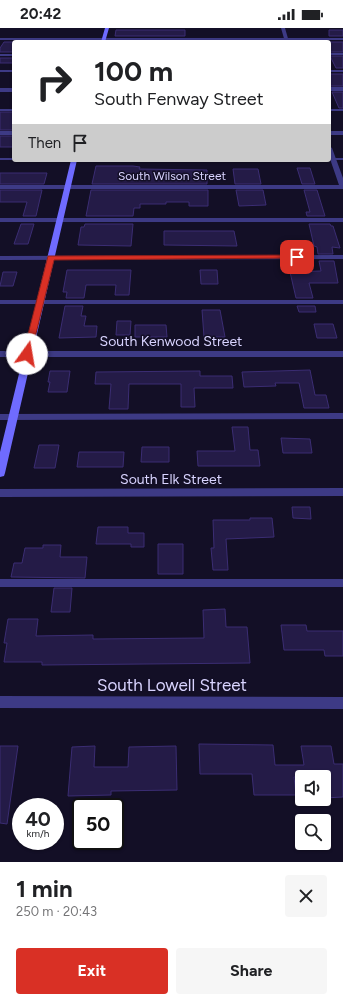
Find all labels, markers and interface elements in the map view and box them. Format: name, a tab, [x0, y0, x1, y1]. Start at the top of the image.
text: 20:42	[20, 5, 61, 23]
text: 100 m	[94, 54, 173, 88]
icon: right	[28, 56, 80, 108]
text: South Fenway Street	[94, 88, 264, 110]
icon: arrive	[69, 132, 91, 154]
text: Then	[28, 134, 61, 152]
street label: South Wilson Street	[118, 169, 226, 183]
pin	[280, 240, 314, 274]
icon: arrive	[286, 246, 308, 268]
position arrow	[6, 333, 48, 375]
street label: South Kenwood Street	[100, 333, 242, 350]
street label: South Elk Street	[120, 471, 222, 488]
street label: South Lowell Street	[97, 675, 247, 695]
map controls	[295, 770, 331, 850]
button: sound	[295, 770, 331, 806]
speed limit sign: 50	[72, 798, 124, 850]
text: 40	[25, 807, 51, 831]
button: search	[295, 814, 331, 850]
text: km/h	[27, 827, 49, 840]
text: 1 min	[16, 874, 73, 903]
button: close	[285, 875, 327, 917]
text: 250 m · 20:43	[16, 904, 97, 919]
button: Exit	[16, 948, 168, 994]
button: Share	[176, 948, 327, 994]

